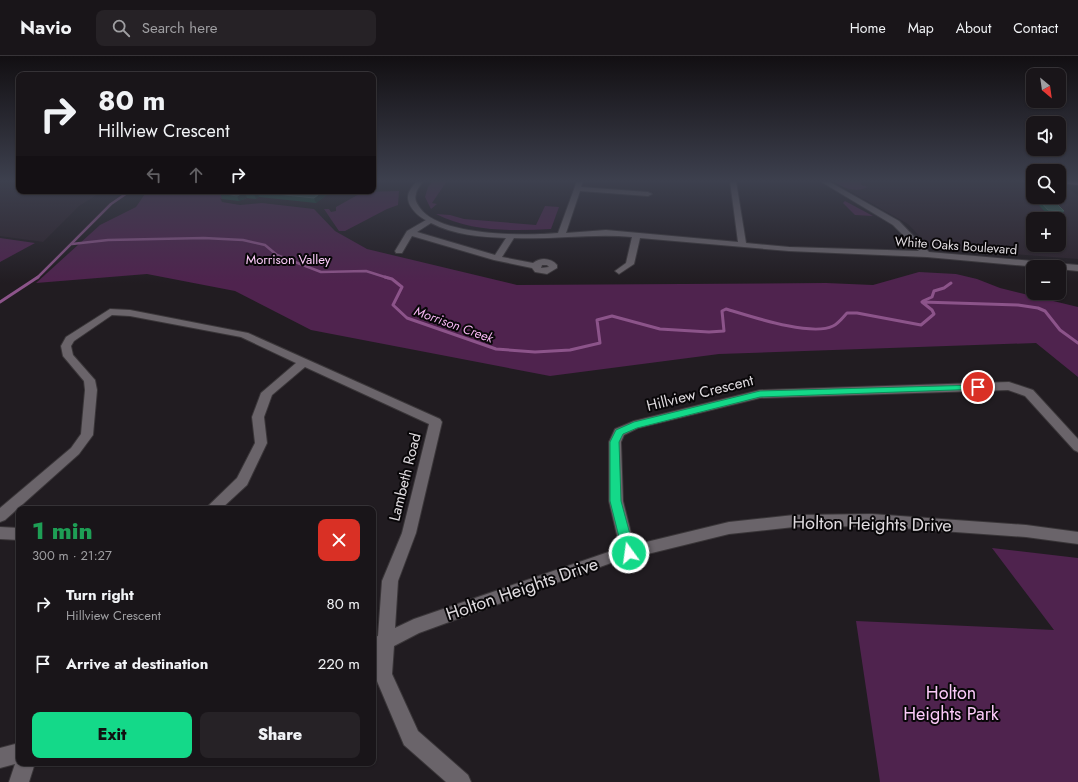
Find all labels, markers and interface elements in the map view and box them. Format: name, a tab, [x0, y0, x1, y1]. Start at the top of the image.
search box	[96, 10, 376, 46]
text: Navio	[20, 14, 72, 41]
icon: search	[110, 17, 132, 39]
text: Search here	[142, 17, 218, 39]
text: Home	[850, 18, 886, 38]
text: Map	[908, 18, 934, 38]
text: About	[956, 18, 991, 38]
text: Contact	[1013, 18, 1058, 38]
north arrow	[1026, 68, 1066, 108]
map controls	[1026, 68, 1066, 300]
text: 80 m	[98, 80, 165, 121]
icon: right	[32, 88, 84, 140]
button: sound	[1026, 116, 1066, 156]
text: Hillview Crescent	[98, 118, 229, 144]
icon: left	[143, 164, 165, 186]
icon: ahead	[185, 164, 207, 186]
icon: right	[227, 164, 249, 186]
button: search	[1026, 164, 1066, 204]
button: +	[1026, 212, 1066, 252]
street label: White Oaks Boulevard	[894, 232, 1018, 259]
park label: Morrison Valley	[246, 250, 331, 269]
button: −	[1026, 260, 1066, 300]
water label: Morrison Creek	[412, 301, 496, 348]
street label: Hillview Crescent	[644, 369, 756, 417]
pin	[961, 370, 995, 404]
icon: arrive	[967, 376, 989, 398]
street label: Lambeth Road	[383, 431, 427, 523]
street label: Holton Heights Drive	[792, 510, 952, 538]
text: 1 min	[32, 513, 93, 548]
button: close	[318, 519, 360, 561]
position arrow	[608, 532, 650, 574]
text: 300 m · 21:27	[32, 546, 112, 565]
street label: Holton Heights Drive	[442, 551, 602, 627]
text: Turn right	[66, 584, 134, 606]
icon: right	[32, 593, 54, 615]
text: 80 m	[327, 593, 360, 615]
text: Hillview Crescent	[66, 606, 161, 625]
icon: arrive	[32, 653, 54, 675]
text: Arrive at destination	[66, 653, 208, 675]
text: 220 m	[318, 653, 360, 675]
park label: Holton Heights Park	[903, 680, 999, 727]
button: Exit	[32, 712, 192, 758]
button: Share	[200, 712, 360, 758]

